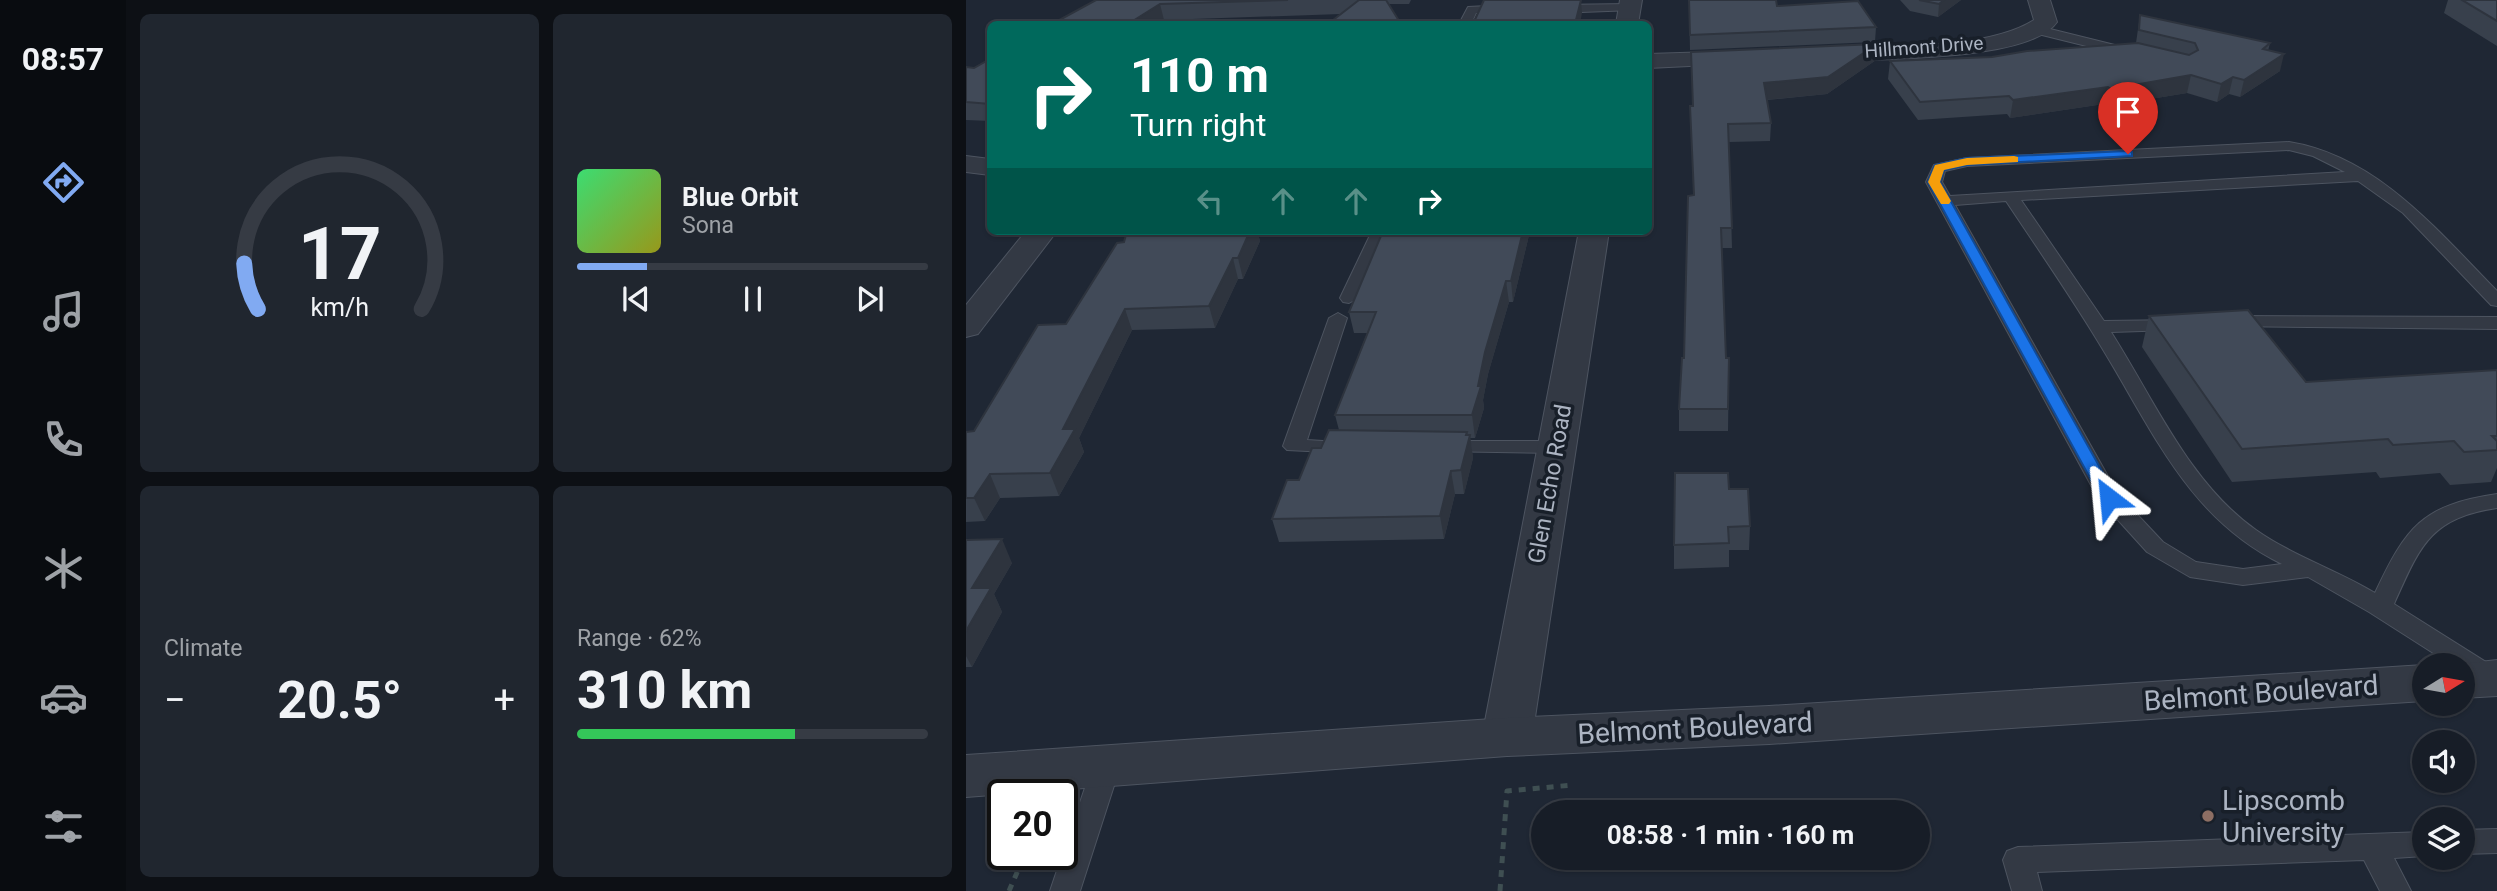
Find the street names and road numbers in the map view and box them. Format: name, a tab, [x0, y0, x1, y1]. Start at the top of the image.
street label: Hillmont Drive	[1864, 31, 1984, 63]
street label: Glen Echo Road	[1523, 402, 1577, 566]
street label: Belmont Boulevard	[2143, 668, 2379, 718]
street label: Belmont Boulevard	[1577, 705, 1813, 751]

